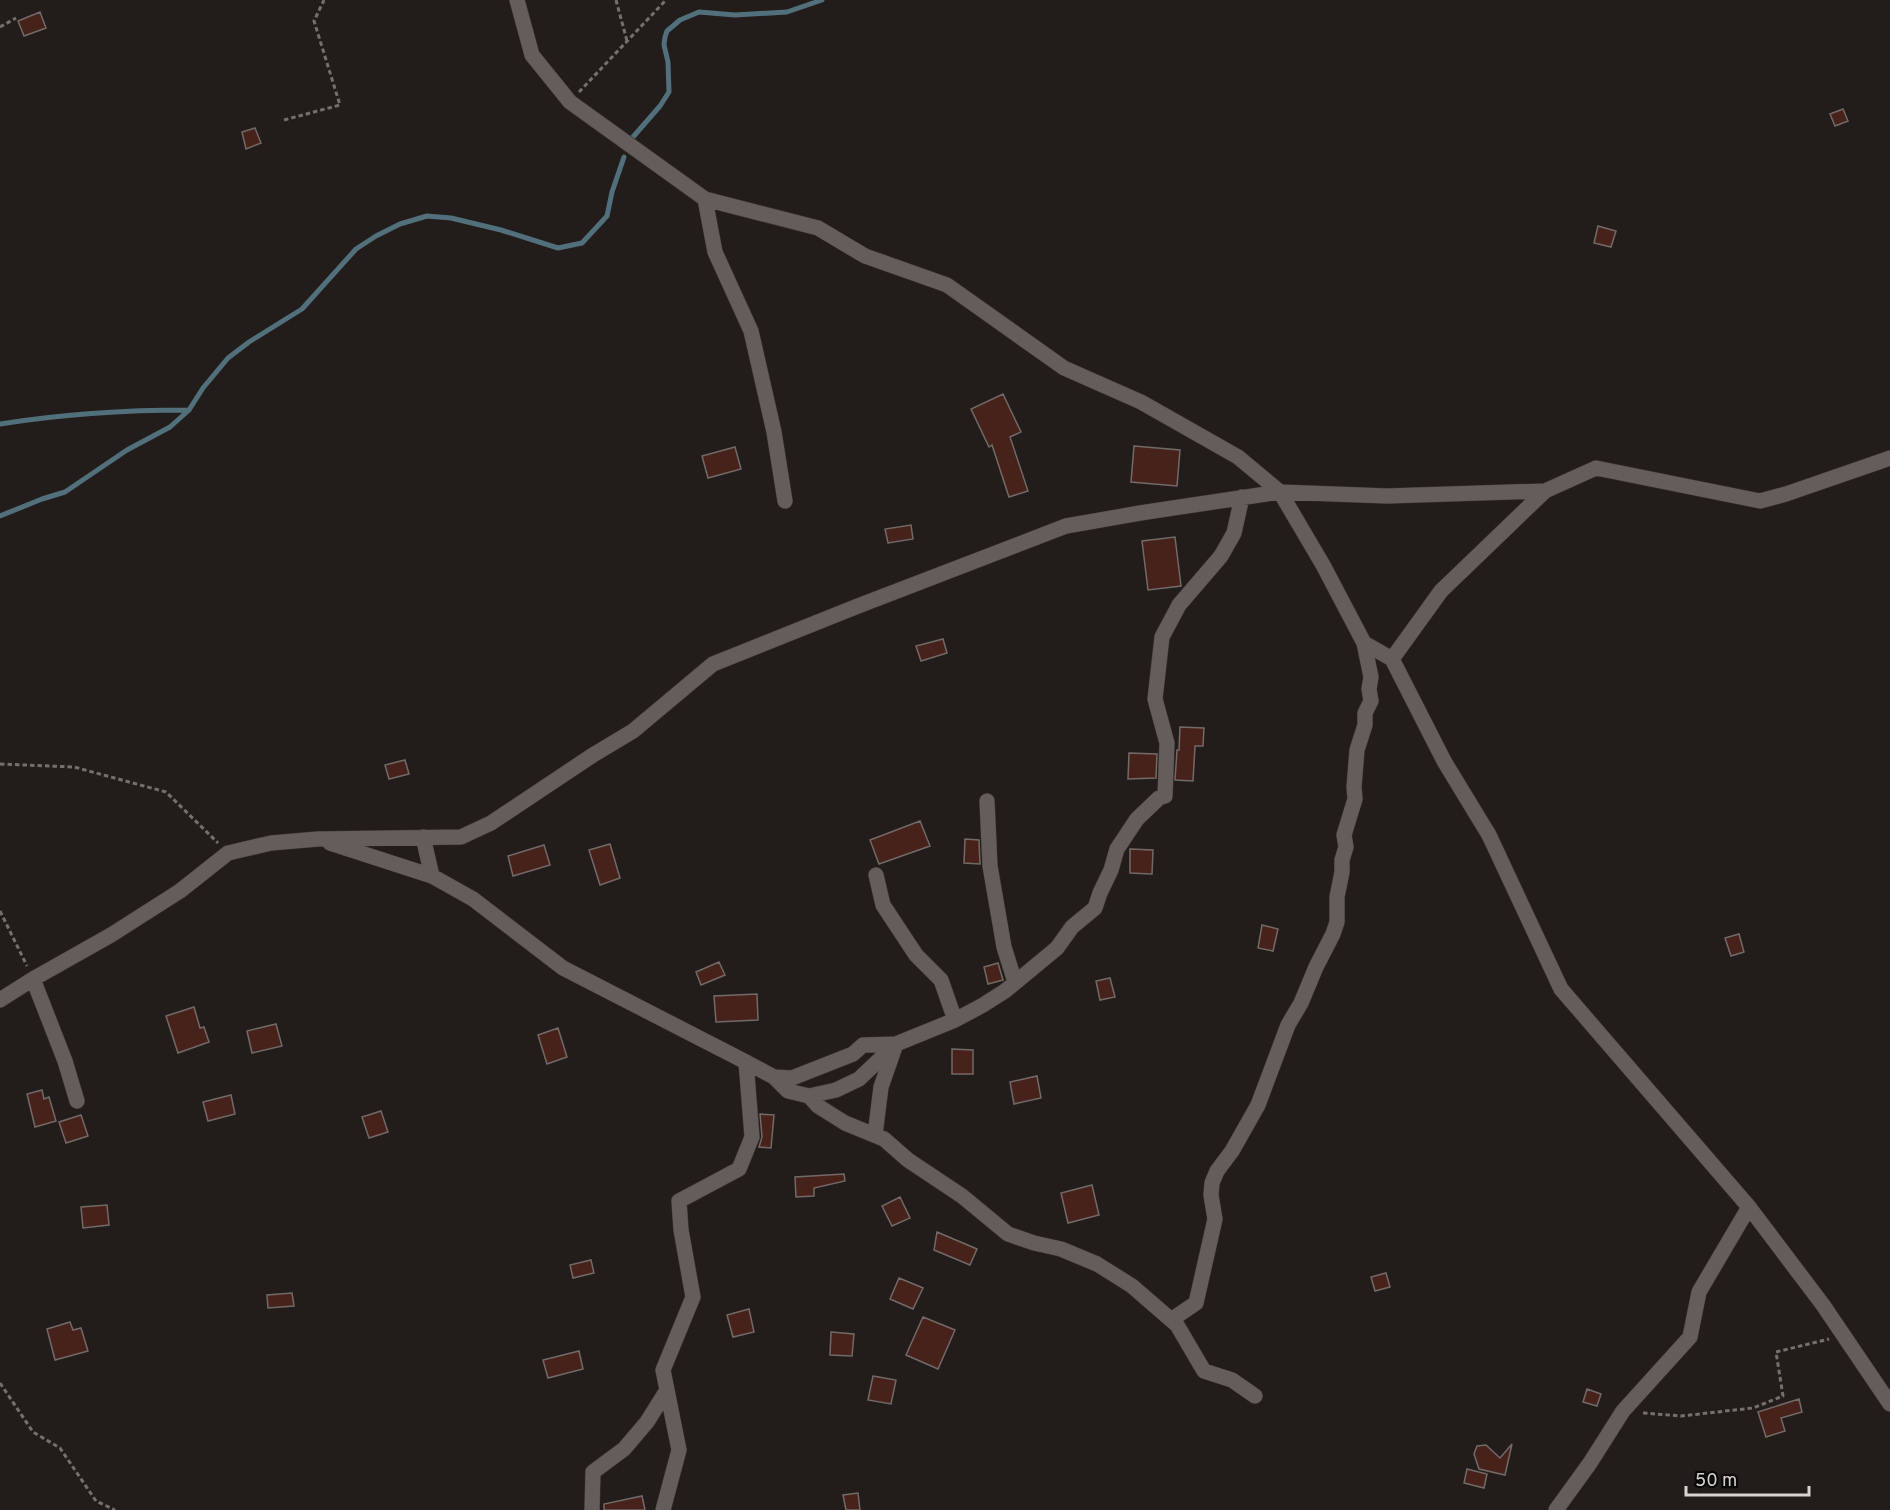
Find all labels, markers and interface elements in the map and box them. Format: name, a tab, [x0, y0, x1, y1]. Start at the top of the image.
scale bar	[1686, 1459, 1809, 1497]
text: 50 m	[1695, 1470, 1737, 1493]

